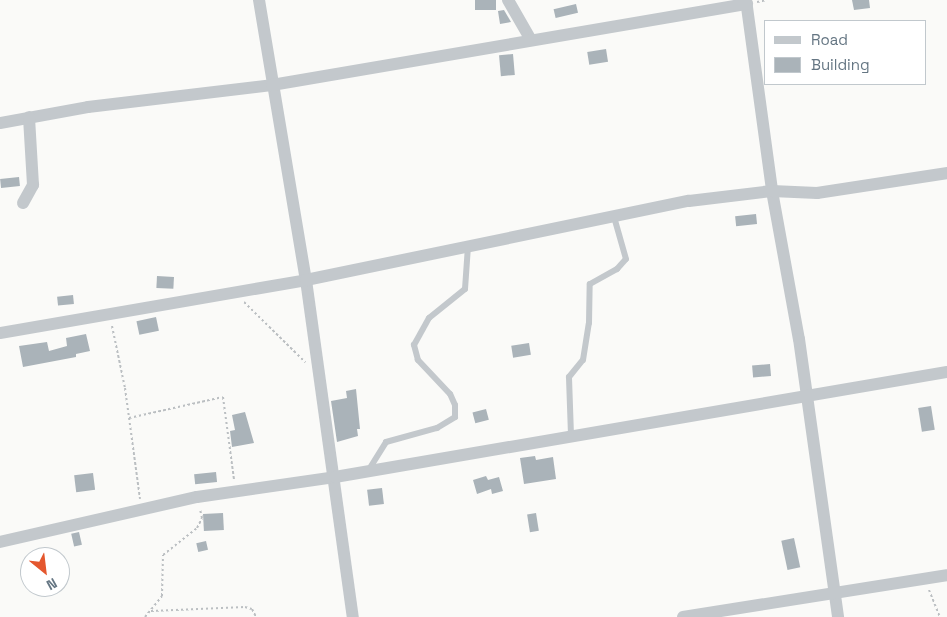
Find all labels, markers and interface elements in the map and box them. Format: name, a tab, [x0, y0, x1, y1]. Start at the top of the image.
legend	[764, 20, 927, 85]
text: Road	[811, 30, 848, 49]
text: Building	[811, 55, 870, 74]
north arrow	[20, 547, 70, 597]
text: N	[43, 574, 60, 594]

